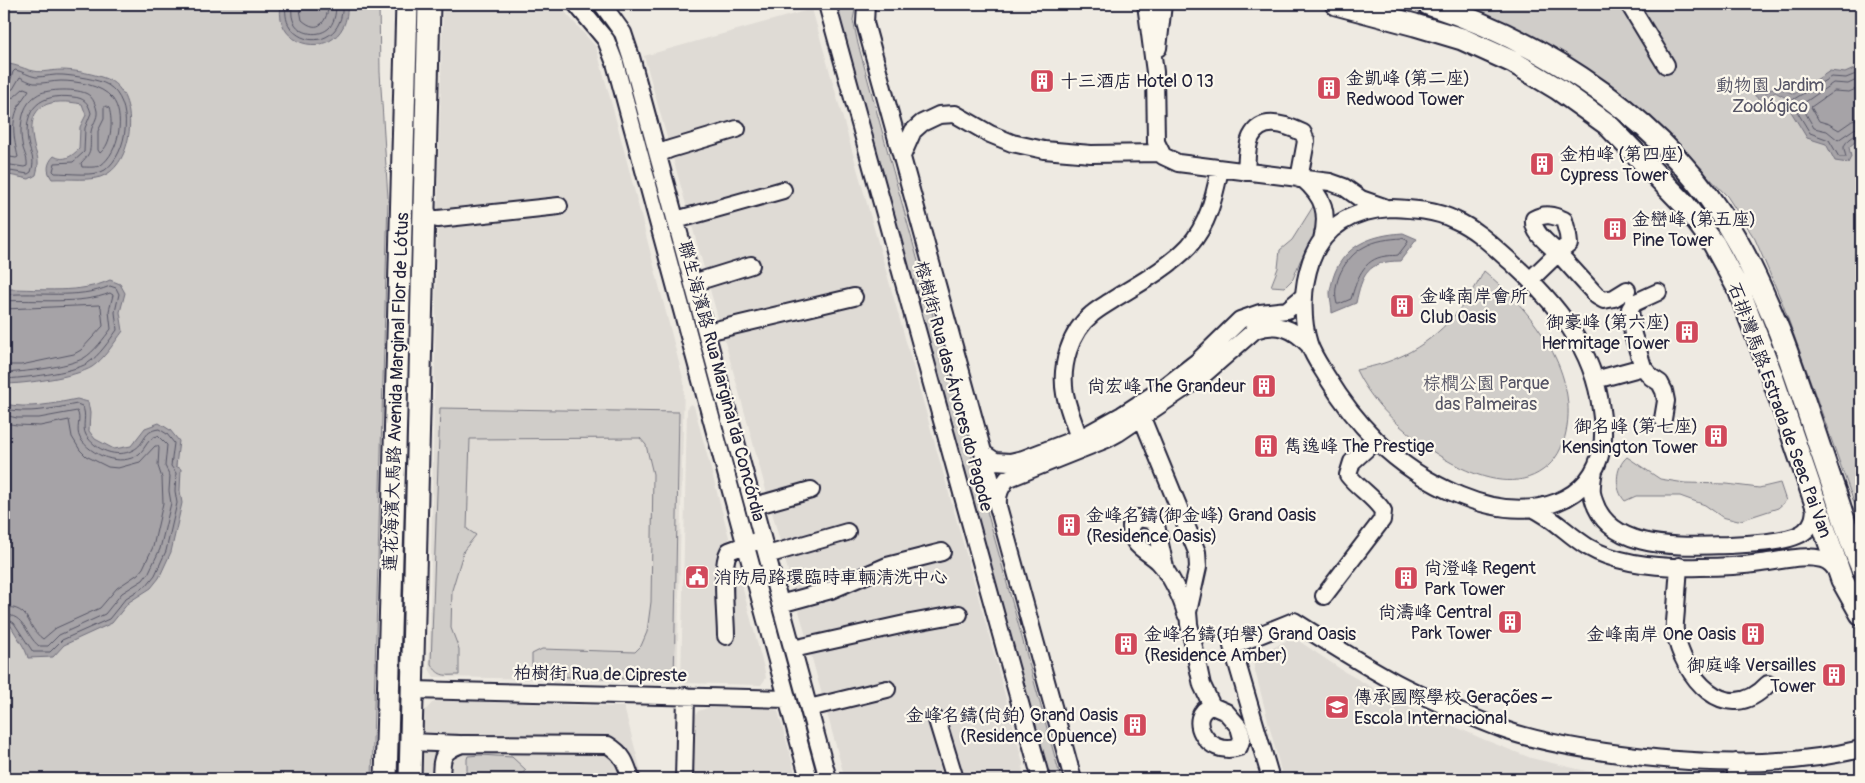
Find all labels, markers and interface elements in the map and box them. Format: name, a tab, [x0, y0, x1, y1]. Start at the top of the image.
place label: 金凱峰 (第二座) Redwood Tower	[1346, 67, 1470, 111]
building icon: 十三酒店 Hotel O 13	[1029, 68, 1055, 94]
place label: 十三酒店 Hotel O 13	[1060, 70, 1214, 93]
park label: 動物園 Jardim Zoológico	[1716, 74, 1824, 118]
building icon: 金凱峰 (第二座) Redwood Tower	[1316, 75, 1342, 101]
place label: 金柏峰 (第四座) Cypress Tower	[1560, 143, 1684, 187]
building icon: 金柏峰 (第四座) Cypress Tower	[1529, 151, 1555, 177]
place label: 金巒峰 (第五座) Pine Tower	[1632, 208, 1756, 252]
street label: 蓮花海濱大馬路 Avenida Marginal Flor de Lótus	[379, 212, 414, 572]
building icon: 金巒峰 (第五座) Pine Tower	[1602, 216, 1628, 242]
street label: 聯生海濱路 Rua Marginal da Concórdia	[673, 238, 770, 524]
street label: 榕樹街 Rua das Árvores do Pagode	[909, 258, 998, 514]
street label: 石排灣馬路 Estrada de Seac Pai Van	[1722, 279, 1837, 541]
place label: 金峰南岸會所 Club Oasis	[1420, 285, 1528, 329]
building icon: 金峰南岸會所 Club Oasis	[1389, 293, 1415, 319]
place label: 御豪峰 (第六座) Hermitage Tower	[1541, 311, 1671, 355]
building icon: 御豪峰 (第六座) Hermitage Tower	[1674, 319, 1700, 345]
park label: 棕櫚公園 Parque das Palmeiras	[1423, 372, 1549, 416]
building icon: 尚宏峰 The Grandeur	[1251, 373, 1277, 399]
place label: 尚宏峰 The Grandeur	[1087, 375, 1247, 398]
place label: 御名峰 (第七座) Kensington Tower	[1562, 415, 1699, 459]
building icon: 御名峰 (第七座) Kensington Tower	[1703, 423, 1729, 449]
building icon: 雋逸峰 The Prestige	[1253, 433, 1279, 459]
place label: 雋逸峰 The Prestige	[1284, 435, 1434, 458]
place label: 金峰名鑄(御金峰) Grand Oasis (Residence Oasis)	[1086, 504, 1316, 548]
building icon: 金峰名鑄(御金峰) Grand Oasis (Residence Oasis)	[1056, 512, 1082, 538]
place label: 尚澄峰 Regent Park Tower	[1424, 557, 1537, 601]
public building icon: 消防局路環臨時車輛清洗中心	[684, 564, 710, 590]
building icon: 尚澄峰 Regent Park Tower	[1393, 565, 1419, 591]
place label: 消防局路環臨時車輛清洗中心	[714, 566, 948, 589]
place label: 尚濤峰 Central Park Tower	[1378, 601, 1493, 645]
building icon: 尚濤峰 Central Park Tower	[1497, 609, 1523, 635]
building icon: 金峰南岸 One Oasis	[1740, 621, 1766, 647]
place label: 金峰名鑄(珀譽) Grand Oasis (Residence Amber)	[1144, 623, 1356, 667]
place label: 金峰南岸 One Oasis	[1587, 623, 1736, 646]
building icon: 金峰名鑄(珀譽) Grand Oasis (Residence Amber)	[1113, 631, 1139, 657]
place label: 御庭峰 Versailles Tower	[1687, 654, 1817, 698]
street label: 柏樹街 Rua de Cipreste	[513, 661, 687, 688]
building icon: 御庭峰 Versailles Tower	[1821, 662, 1847, 688]
place label: 傳承國際學校 Gerações – Escola Internacional	[1354, 686, 1553, 730]
school or university icon: 傳承國際學校 Gerações – Escola Internacional	[1324, 694, 1350, 720]
place label: 金峰名鑄(尚鉑) Grand Oasis (Residence Opuence)	[906, 704, 1118, 748]
building icon: 金峰名鑄(尚鉑) Grand Oasis (Residence Opuence)	[1122, 712, 1148, 738]

